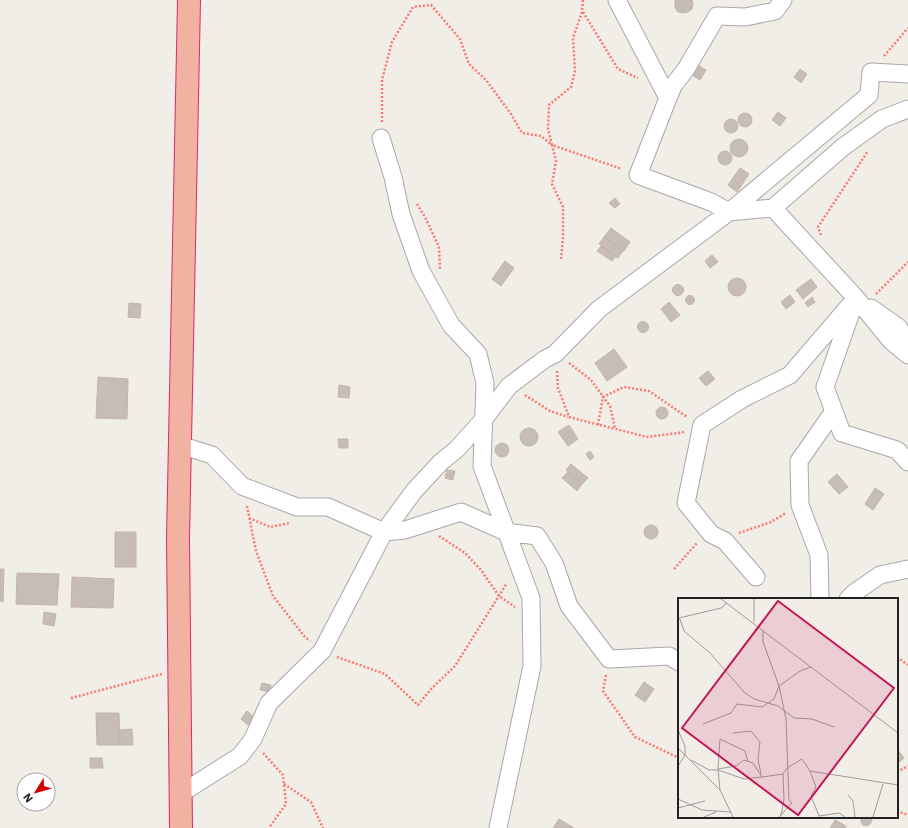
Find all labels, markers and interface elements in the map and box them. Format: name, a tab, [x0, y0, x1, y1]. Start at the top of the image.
inset map	[678, 598, 898, 818]
north arrow	[16, 772, 56, 812]
text: N	[20, 791, 36, 805]

